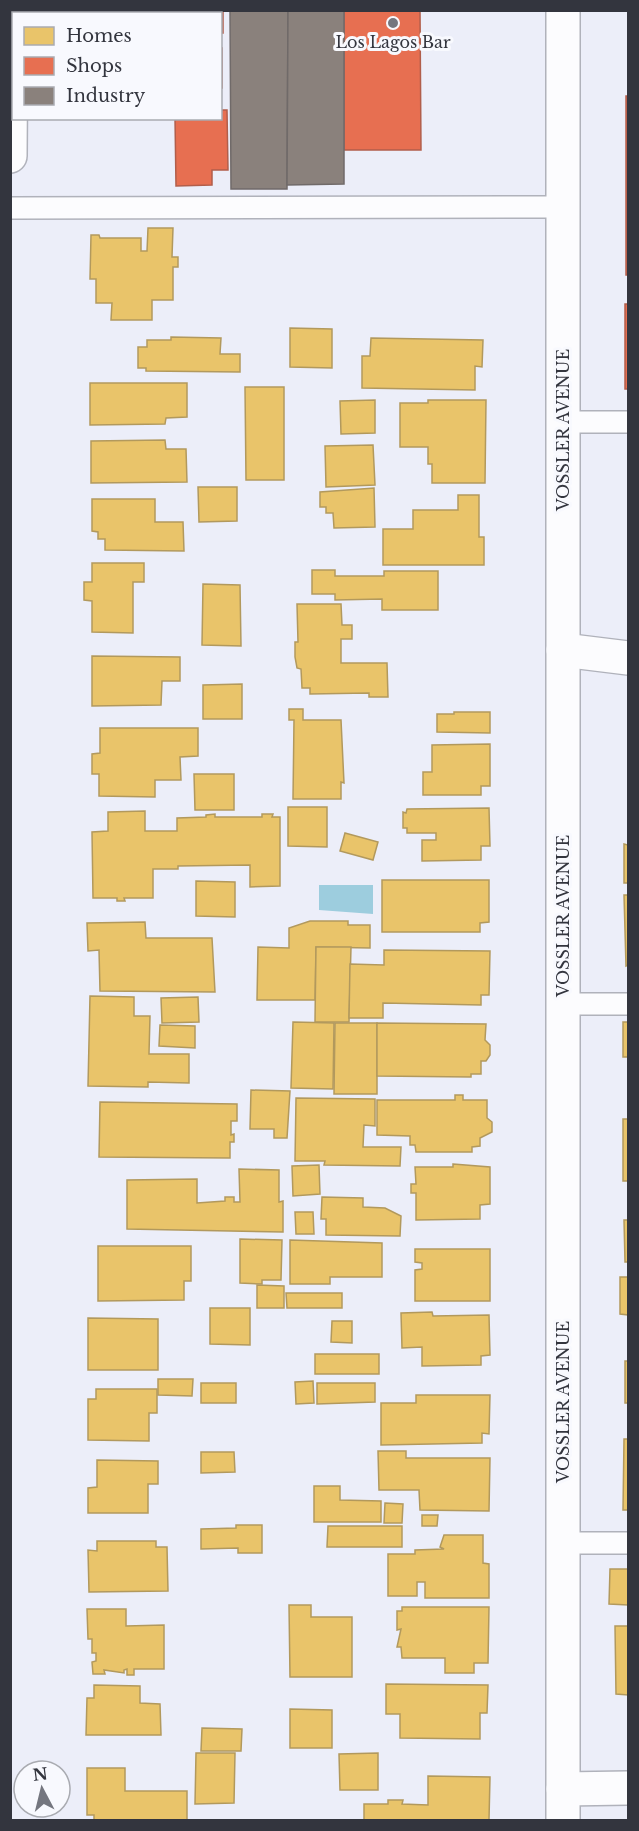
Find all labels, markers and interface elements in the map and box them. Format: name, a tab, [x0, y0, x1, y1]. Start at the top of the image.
legend	[12, 12, 222, 120]
marker: Los Lagos Bar	[386, 16, 400, 30]
text: Homes	[66, 25, 132, 47]
place label: Los Lagos Bar	[335, 32, 451, 52]
text: Shops	[66, 55, 122, 77]
text: Industry	[66, 85, 146, 107]
street label: VOSSLER AVENUE	[553, 349, 573, 512]
street label: VOSSLER AVENUE	[553, 835, 573, 998]
street label: VOSSLER AVENUE	[553, 1321, 573, 1484]
north arrow	[12, 1759, 72, 1819]
text: N	[31, 1763, 49, 1785]

